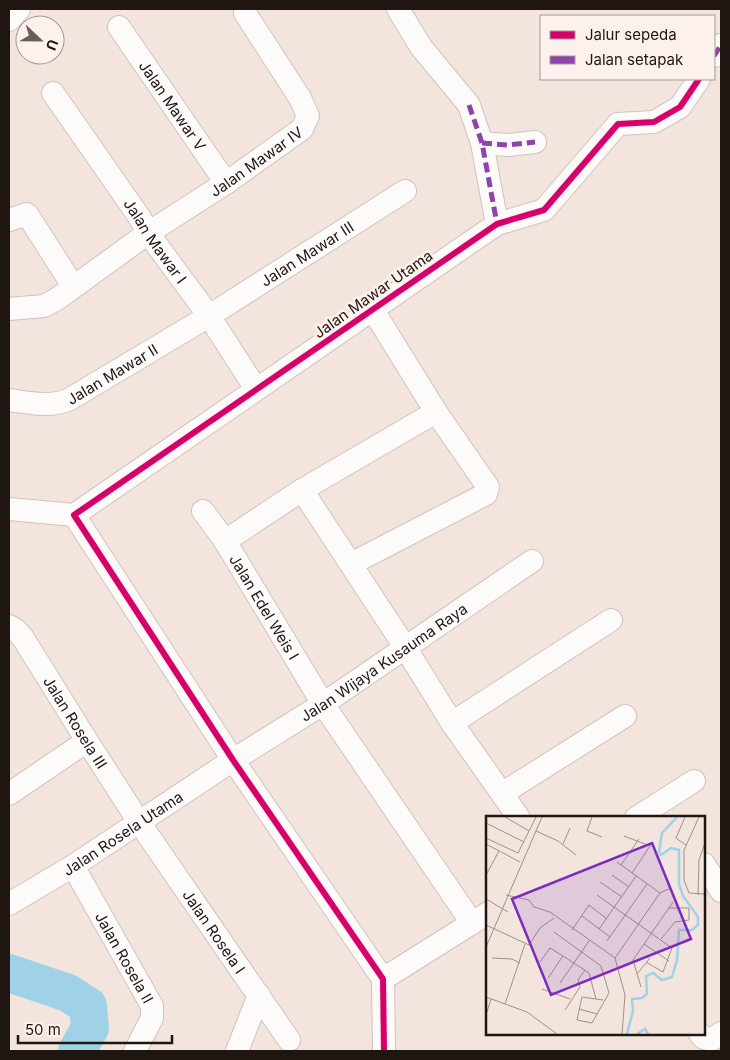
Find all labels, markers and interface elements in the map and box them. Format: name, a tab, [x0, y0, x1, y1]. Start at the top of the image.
north arrow	[15, 15, 65, 65]
legend	[540, 15, 715, 80]
text: Jalur sepeda	[585, 25, 677, 44]
text: U	[43, 37, 62, 53]
text: Jalan setapak	[585, 50, 684, 69]
street label: Jalan Mawar V	[135, 57, 210, 154]
street label: Jalan Mawar IV	[206, 122, 306, 200]
street label: Jalan Mawar I	[120, 195, 191, 287]
street label: Jalan Mawar III	[257, 217, 357, 290]
street label: Jalan Mawar Utama	[310, 246, 436, 342]
street label: Jalan Mawar II	[63, 339, 161, 408]
street label: Jalan Edel Weis I	[226, 551, 304, 663]
street label: Jalan Wijaya Kusauma Raya	[297, 599, 471, 725]
street label: Jalan Rosela III	[39, 672, 112, 772]
street label: Jalan Rosela Utama	[59, 787, 186, 879]
inset map	[486, 816, 705, 1035]
street label: Jalan Rosela I	[179, 886, 250, 977]
street label: Jalan Rosela II	[91, 909, 158, 1006]
scale bar	[18, 1012, 171, 1044]
text: 50 m	[25, 1020, 61, 1039]

